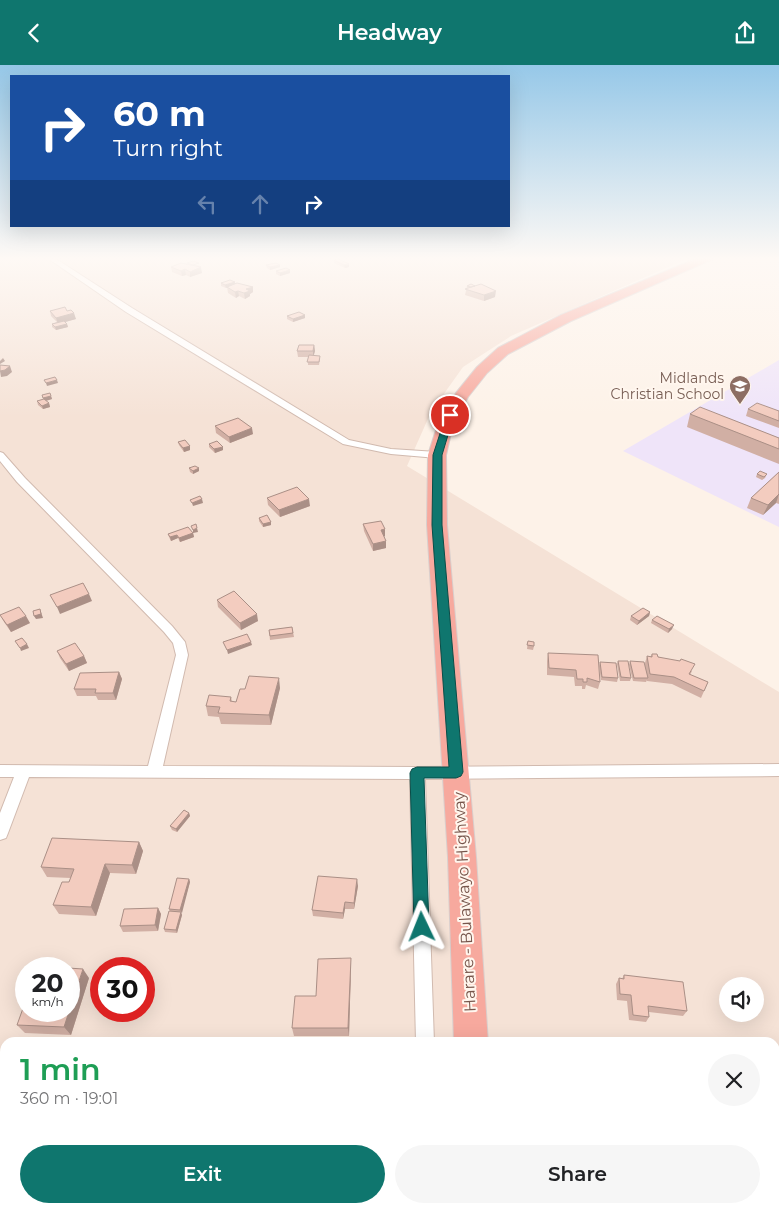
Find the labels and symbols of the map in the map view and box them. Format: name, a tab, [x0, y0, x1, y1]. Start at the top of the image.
place label: Midlands Christian School	[610, 369, 724, 403]
school or university icon: Midlands Christian School	[728, 374, 752, 405]
pin	[429, 394, 471, 436]
street label: Harare - Bulawayo Highway	[449, 791, 480, 1013]
position arrow	[395, 900, 447, 952]
speed limit sign: 30	[90, 957, 155, 1022]

